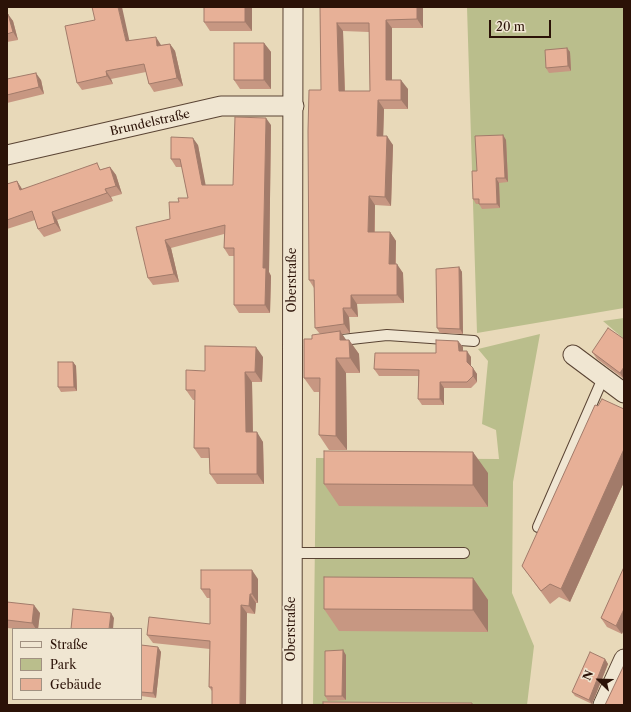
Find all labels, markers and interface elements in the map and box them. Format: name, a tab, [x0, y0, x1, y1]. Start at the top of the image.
scale bar	[491, 12, 553, 38]
text: 20 m	[496, 19, 525, 34]
street label: Brundelstraße	[109, 107, 191, 139]
street label: Oberstraße	[286, 248, 300, 312]
street label: Oberstraße	[285, 597, 299, 661]
legend	[12, 628, 142, 700]
text: Straße	[50, 637, 88, 652]
text: Park	[50, 657, 76, 672]
north arrow	[579, 660, 619, 700]
text: N	[580, 668, 596, 682]
text: Gebäude	[50, 677, 101, 692]

